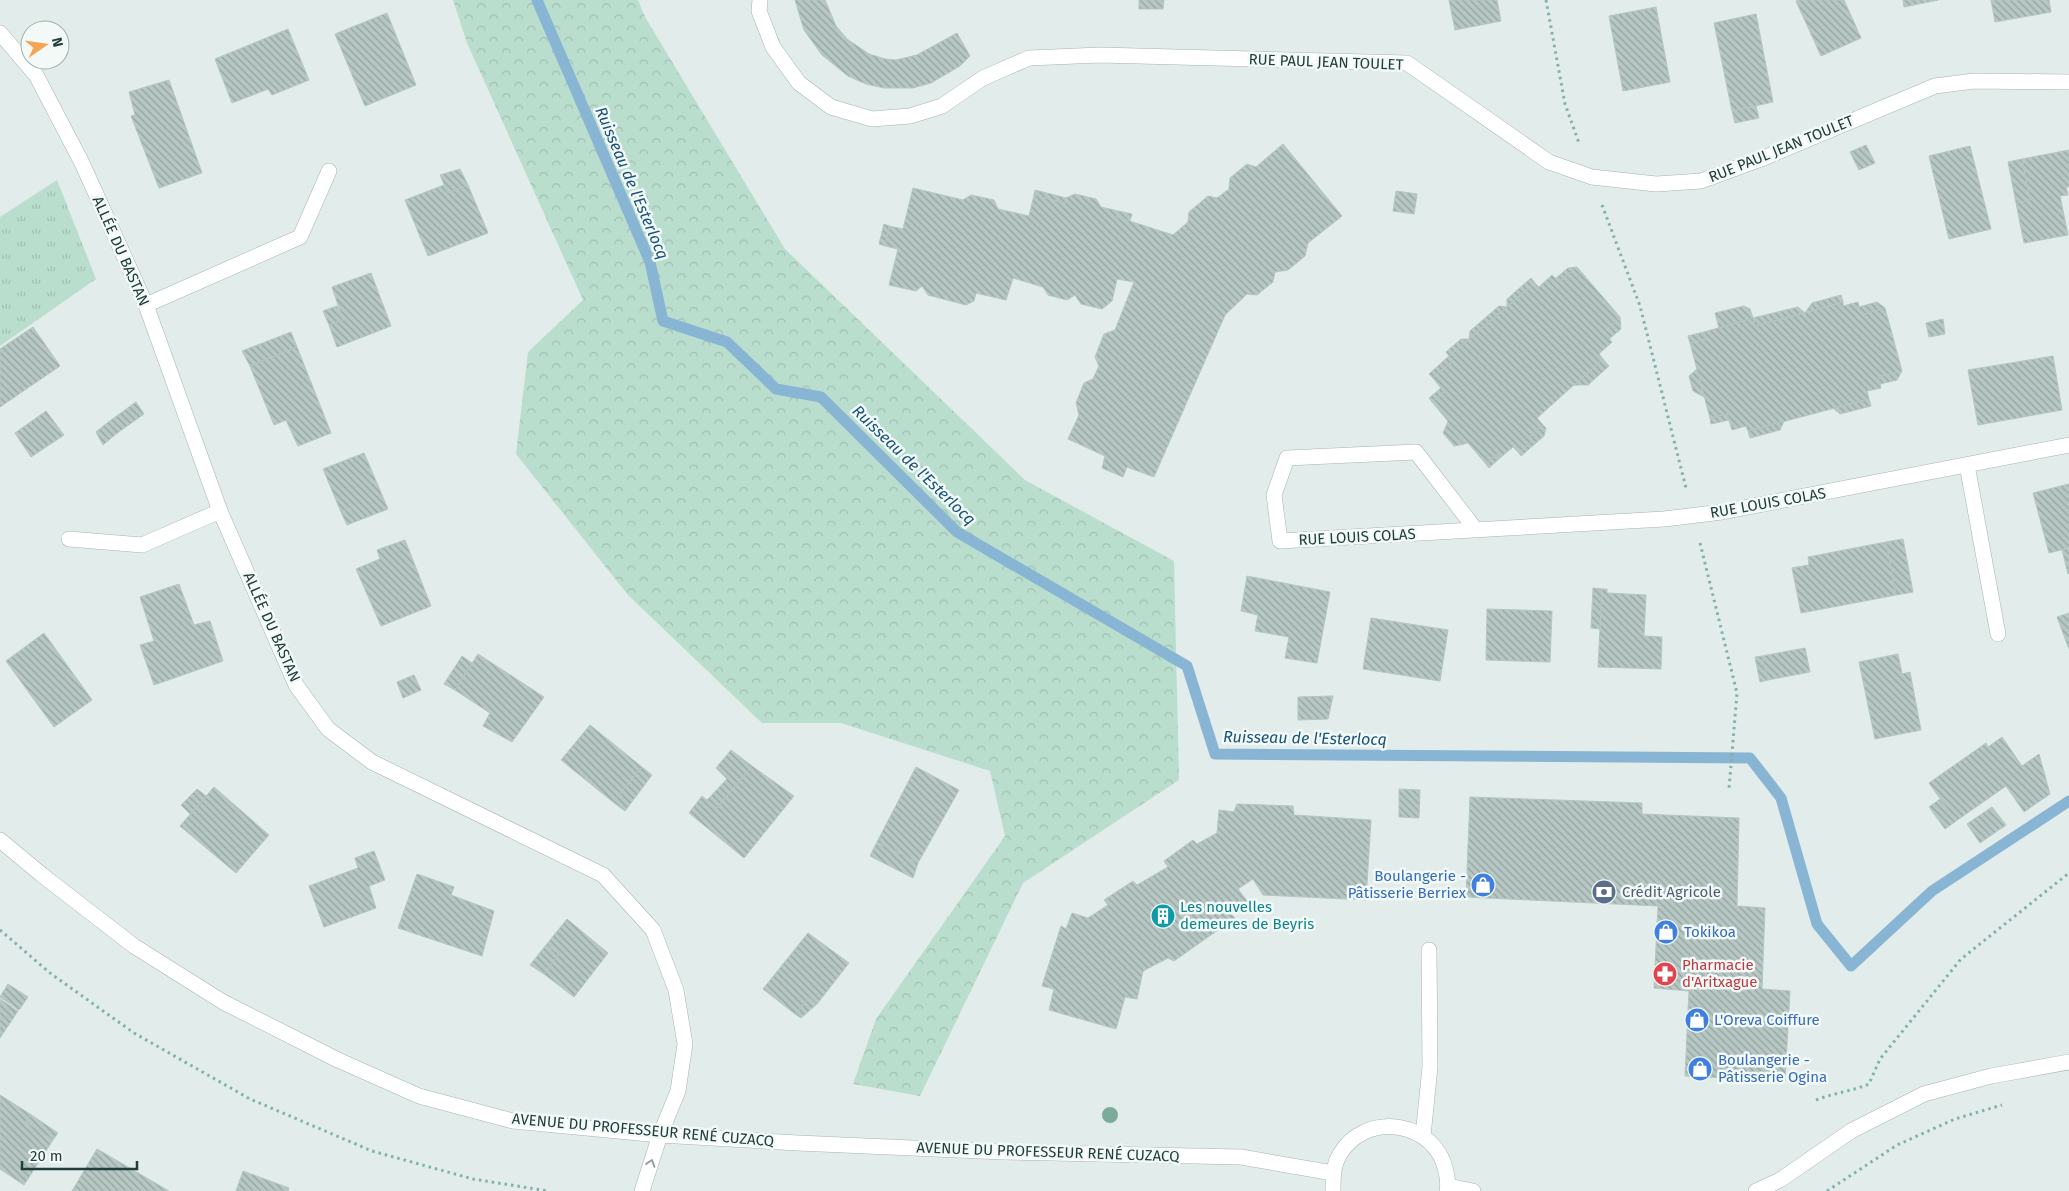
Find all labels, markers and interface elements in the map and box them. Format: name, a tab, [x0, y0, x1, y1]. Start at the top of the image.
north arrow	[20, 20, 70, 70]
text: N	[48, 36, 67, 49]
street label: RUE PAUL JEAN TOULET	[1248, 50, 1404, 74]
water label: Ruisseau de l'Esterlocq	[591, 104, 673, 262]
street label: RUE PAUL JEAN TOULET	[1706, 112, 1856, 186]
street label: ALLÉE DU BASTAN	[89, 193, 153, 309]
water label: Ruisseau de l'Esterlocq	[848, 401, 980, 529]
street label: RUE LOUIS COLAS	[1709, 484, 1827, 522]
street label: RUE LOUIS COLAS	[1298, 525, 1416, 549]
street label: ALLÉE DU BASTAN	[240, 569, 304, 685]
water label: Ruisseau de l'Esterlocq	[1223, 727, 1387, 749]
place label: Boulangerie - Pâtisserie Berriex	[1348, 867, 1467, 902]
shop icon: Boulangerie - Pâtisserie Berriex	[1470, 872, 1496, 898]
bank icon: Crédit Agricole	[1591, 879, 1617, 905]
place label: Crédit Agricole	[1622, 883, 1721, 901]
place label: Les nouvelles demeures de Beyris	[1180, 898, 1314, 933]
building icon: Les nouvelles demeures de Beyris	[1150, 903, 1176, 929]
shop icon: Tokikoa	[1653, 919, 1679, 945]
place label: Tokikoa	[1684, 923, 1736, 941]
place label: Pharmacie d'Aritxague	[1682, 956, 1757, 991]
pharmacy icon: Pharmacie d'Aritxague	[1652, 961, 1678, 987]
shop icon: L'Oreva Coiffure	[1684, 1007, 1710, 1033]
place label: L'Oreva Coiffure	[1714, 1011, 1820, 1029]
place label: Boulangerie - Pâtisserie Ogina	[1718, 1051, 1827, 1086]
shop icon: Boulangerie - Pâtisserie Ogina	[1687, 1056, 1713, 1082]
street label: AVENUE DU PROFESSEUR RENÉ CUZACQ	[511, 1110, 775, 1150]
scale bar	[22, 1138, 138, 1170]
street label: AVENUE DU PROFESSEUR RENÉ CUZACQ	[916, 1138, 1180, 1166]
text: 20 m	[30, 1147, 63, 1165]
one-way arrow	[645, 1159, 655, 1168]

